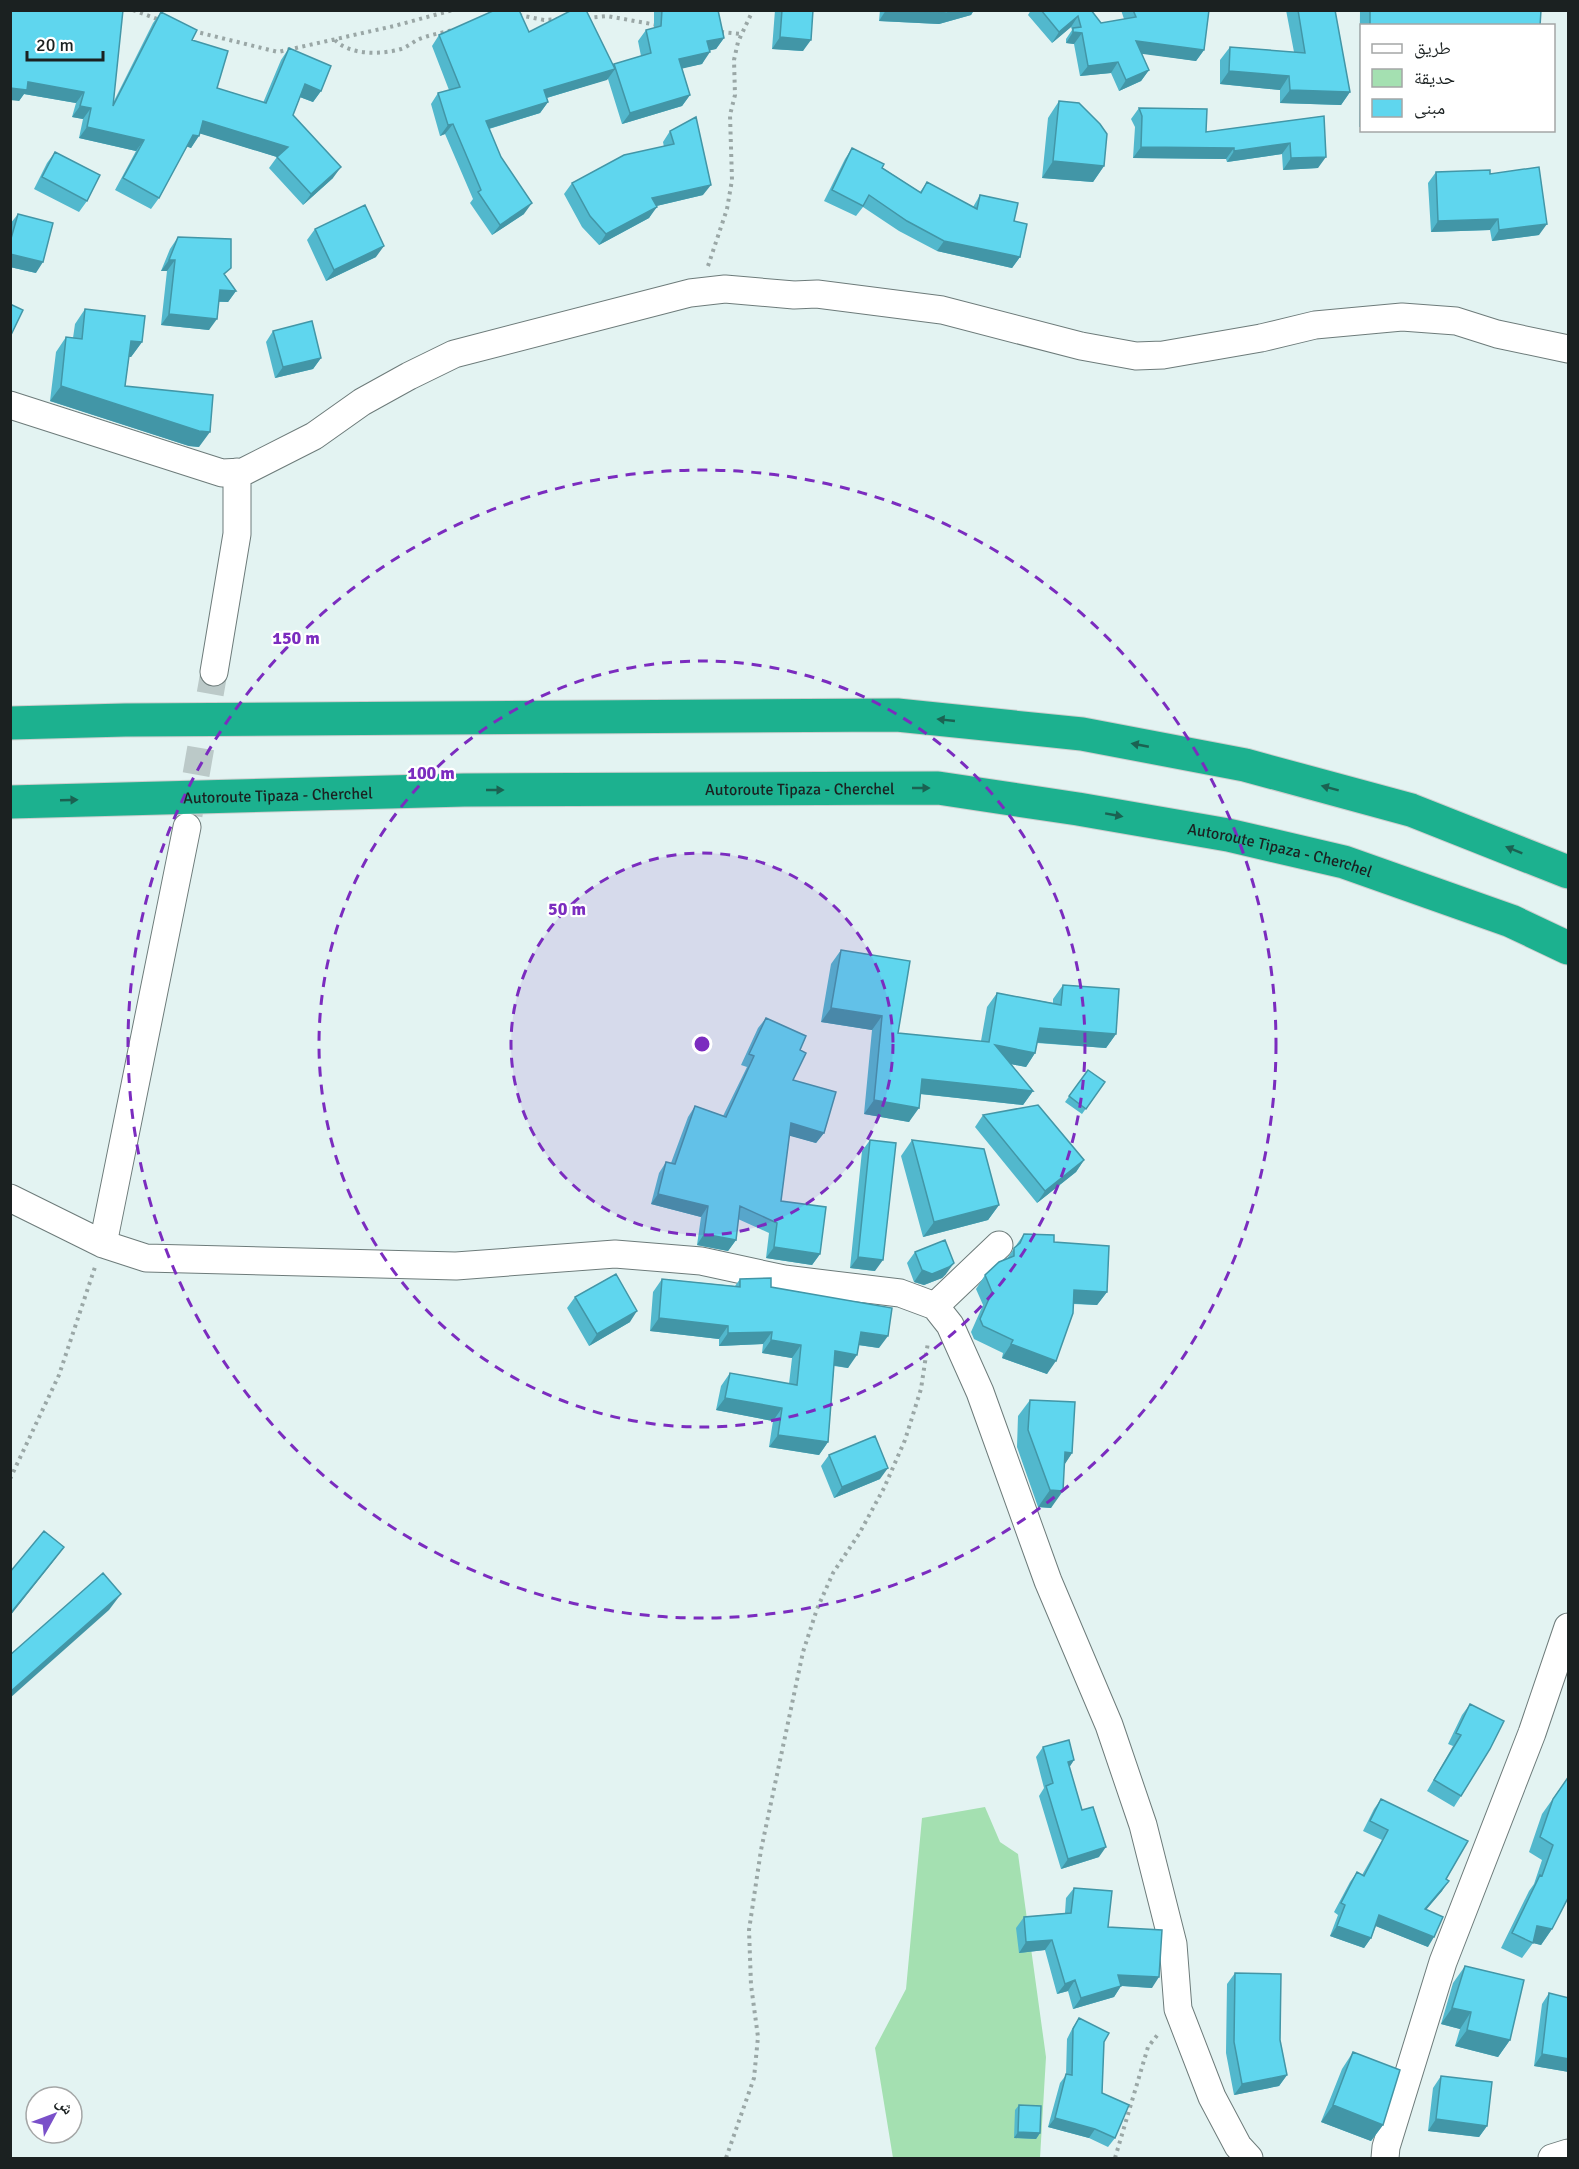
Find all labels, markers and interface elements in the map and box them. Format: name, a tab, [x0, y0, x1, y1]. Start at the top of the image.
scale bar	[27, 24, 104, 62]
legend	[1360, 24, 1555, 132]
text: 20 m	[36, 34, 74, 56]
text: طريق	[1414, 37, 1451, 59]
text: حديقة	[1414, 67, 1455, 89]
text: مبنى	[1414, 97, 1445, 119]
text: 150 m	[272, 627, 320, 649]
one-way arrow	[937, 715, 956, 725]
one-way arrow	[1130, 740, 1149, 749]
text: 100 m	[407, 762, 455, 784]
street label: Autoroute Tipaza - Cherchel	[705, 779, 895, 800]
street label: Autoroute Tipaza - Cherchel	[183, 783, 373, 808]
one-way arrow	[911, 783, 930, 793]
one-way arrow	[1321, 783, 1339, 792]
one-way arrow	[485, 785, 504, 795]
one-way arrow	[59, 796, 78, 805]
one-way arrow	[1104, 811, 1123, 820]
street label: Autoroute Tipaza - Cherchel	[1186, 819, 1375, 882]
one-way arrow	[1505, 845, 1523, 855]
text: 50 m	[548, 898, 586, 920]
centre of rings	[692, 1034, 712, 1054]
north arrow	[24, 2085, 84, 2145]
text: ش	[51, 2093, 78, 2119]

